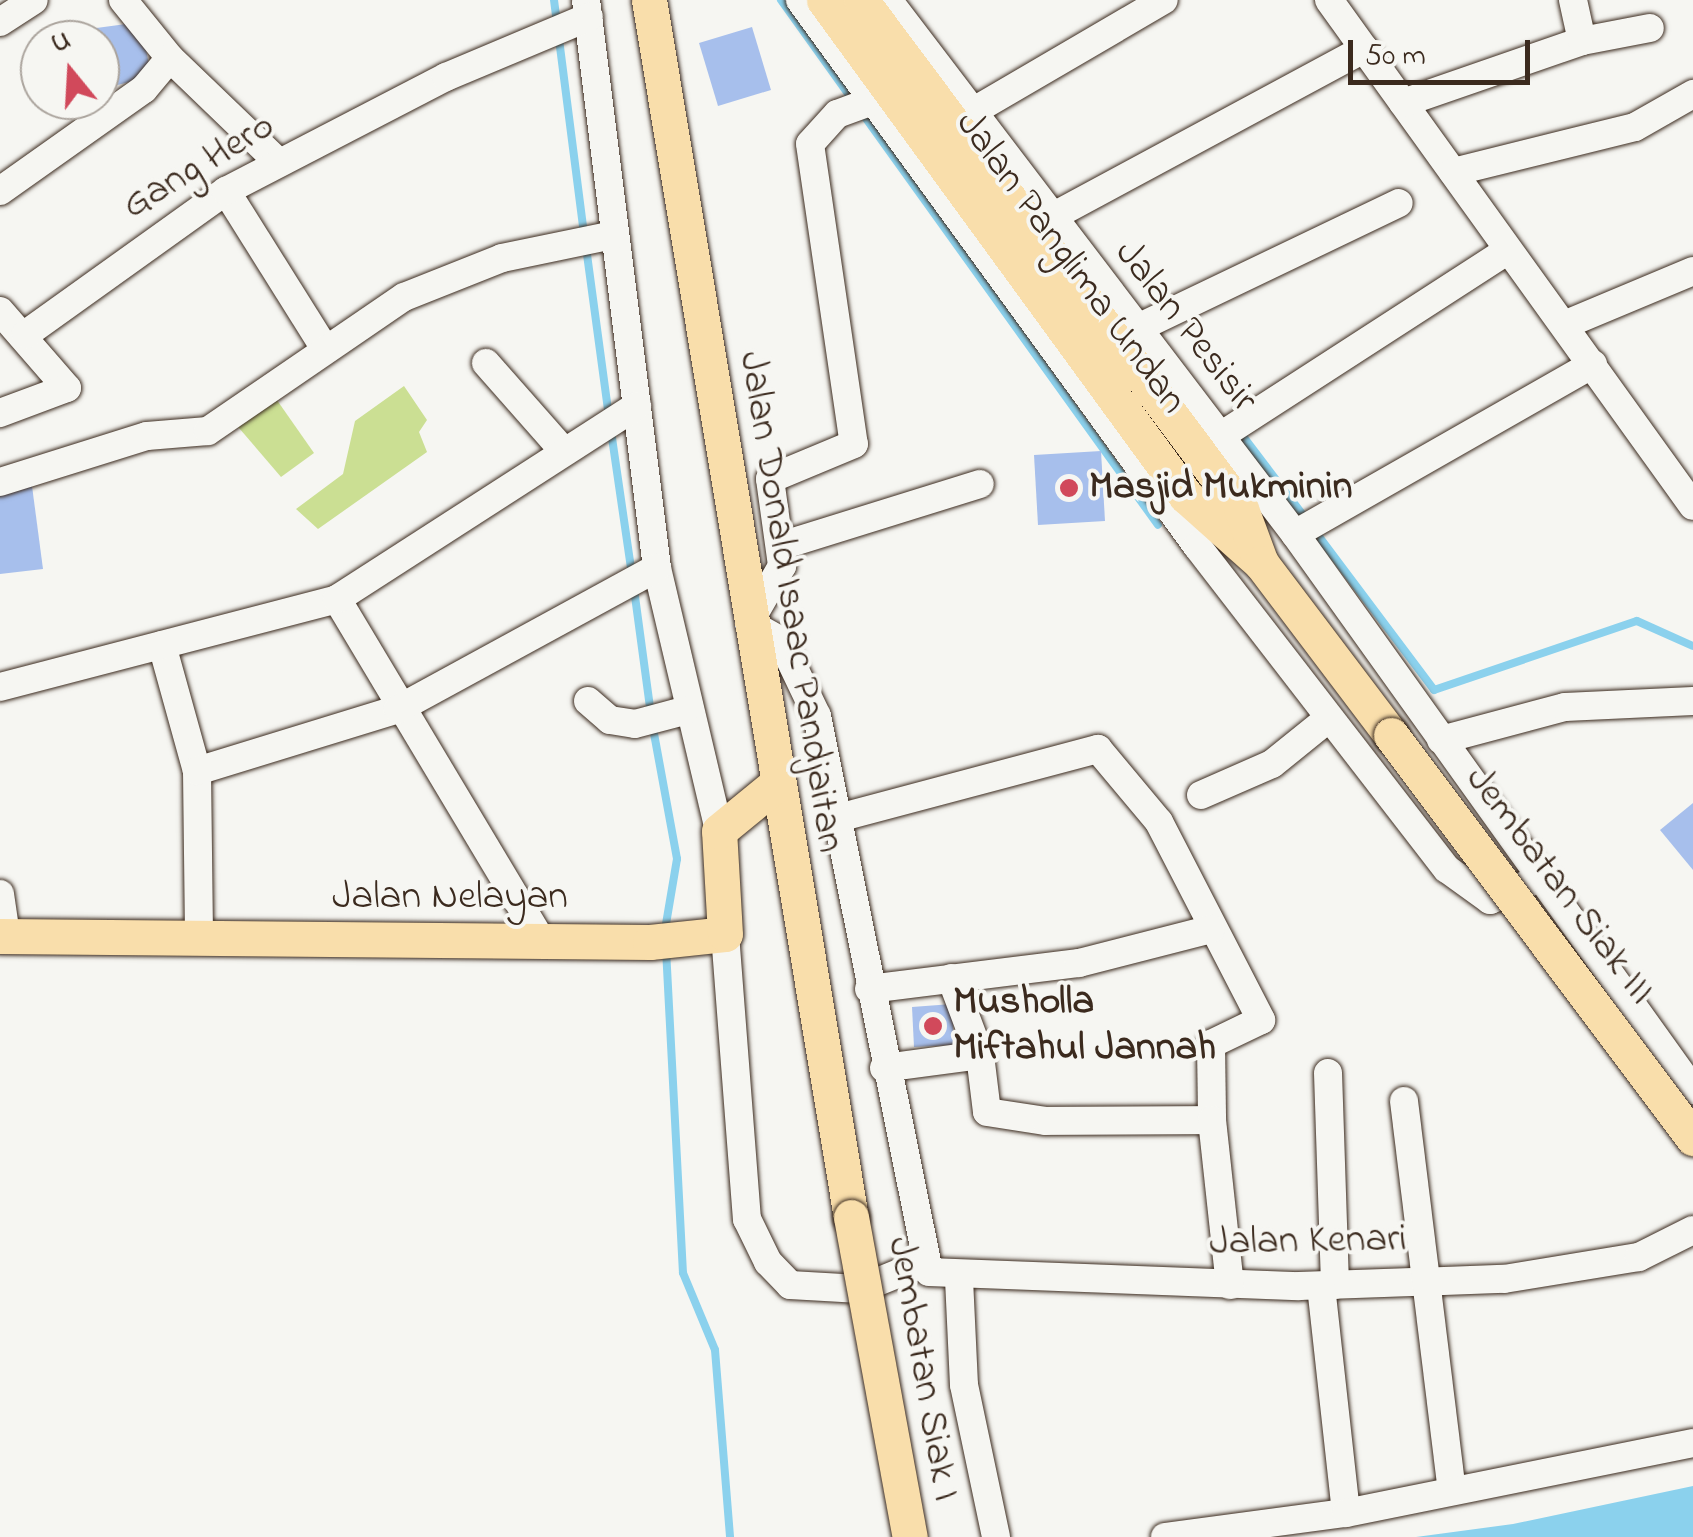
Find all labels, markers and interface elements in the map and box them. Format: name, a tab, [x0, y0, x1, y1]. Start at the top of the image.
north arrow	[20, 20, 120, 120]
scale bar	[1353, 20, 1536, 82]
text: U	[46, 21, 76, 65]
text: 50 m	[1365, 35, 1426, 79]
street label: Jalan Panglima Undan	[944, 102, 1196, 424]
street label: Gang Hero	[114, 103, 284, 231]
street label: Jalan Pesisir	[1103, 231, 1267, 423]
street label: Jalan Donald Isaac Pandjaitan	[727, 348, 853, 856]
place label: Masjid Mukminin	[1089, 464, 1352, 512]
marker: Masjid Mukminin	[1058, 477, 1080, 499]
street label: Jembatan Siak III	[1454, 757, 1664, 1015]
street label: Jalan Nelayan	[332, 874, 568, 922]
place label: Musholla Miftahul Jannah	[953, 979, 1216, 1073]
marker: Musholla Miftahul Jannah	[922, 1015, 944, 1037]
street label: Jalan Kenari	[1209, 1216, 1407, 1268]
street label: Jembatan Siak I	[875, 1233, 969, 1505]

